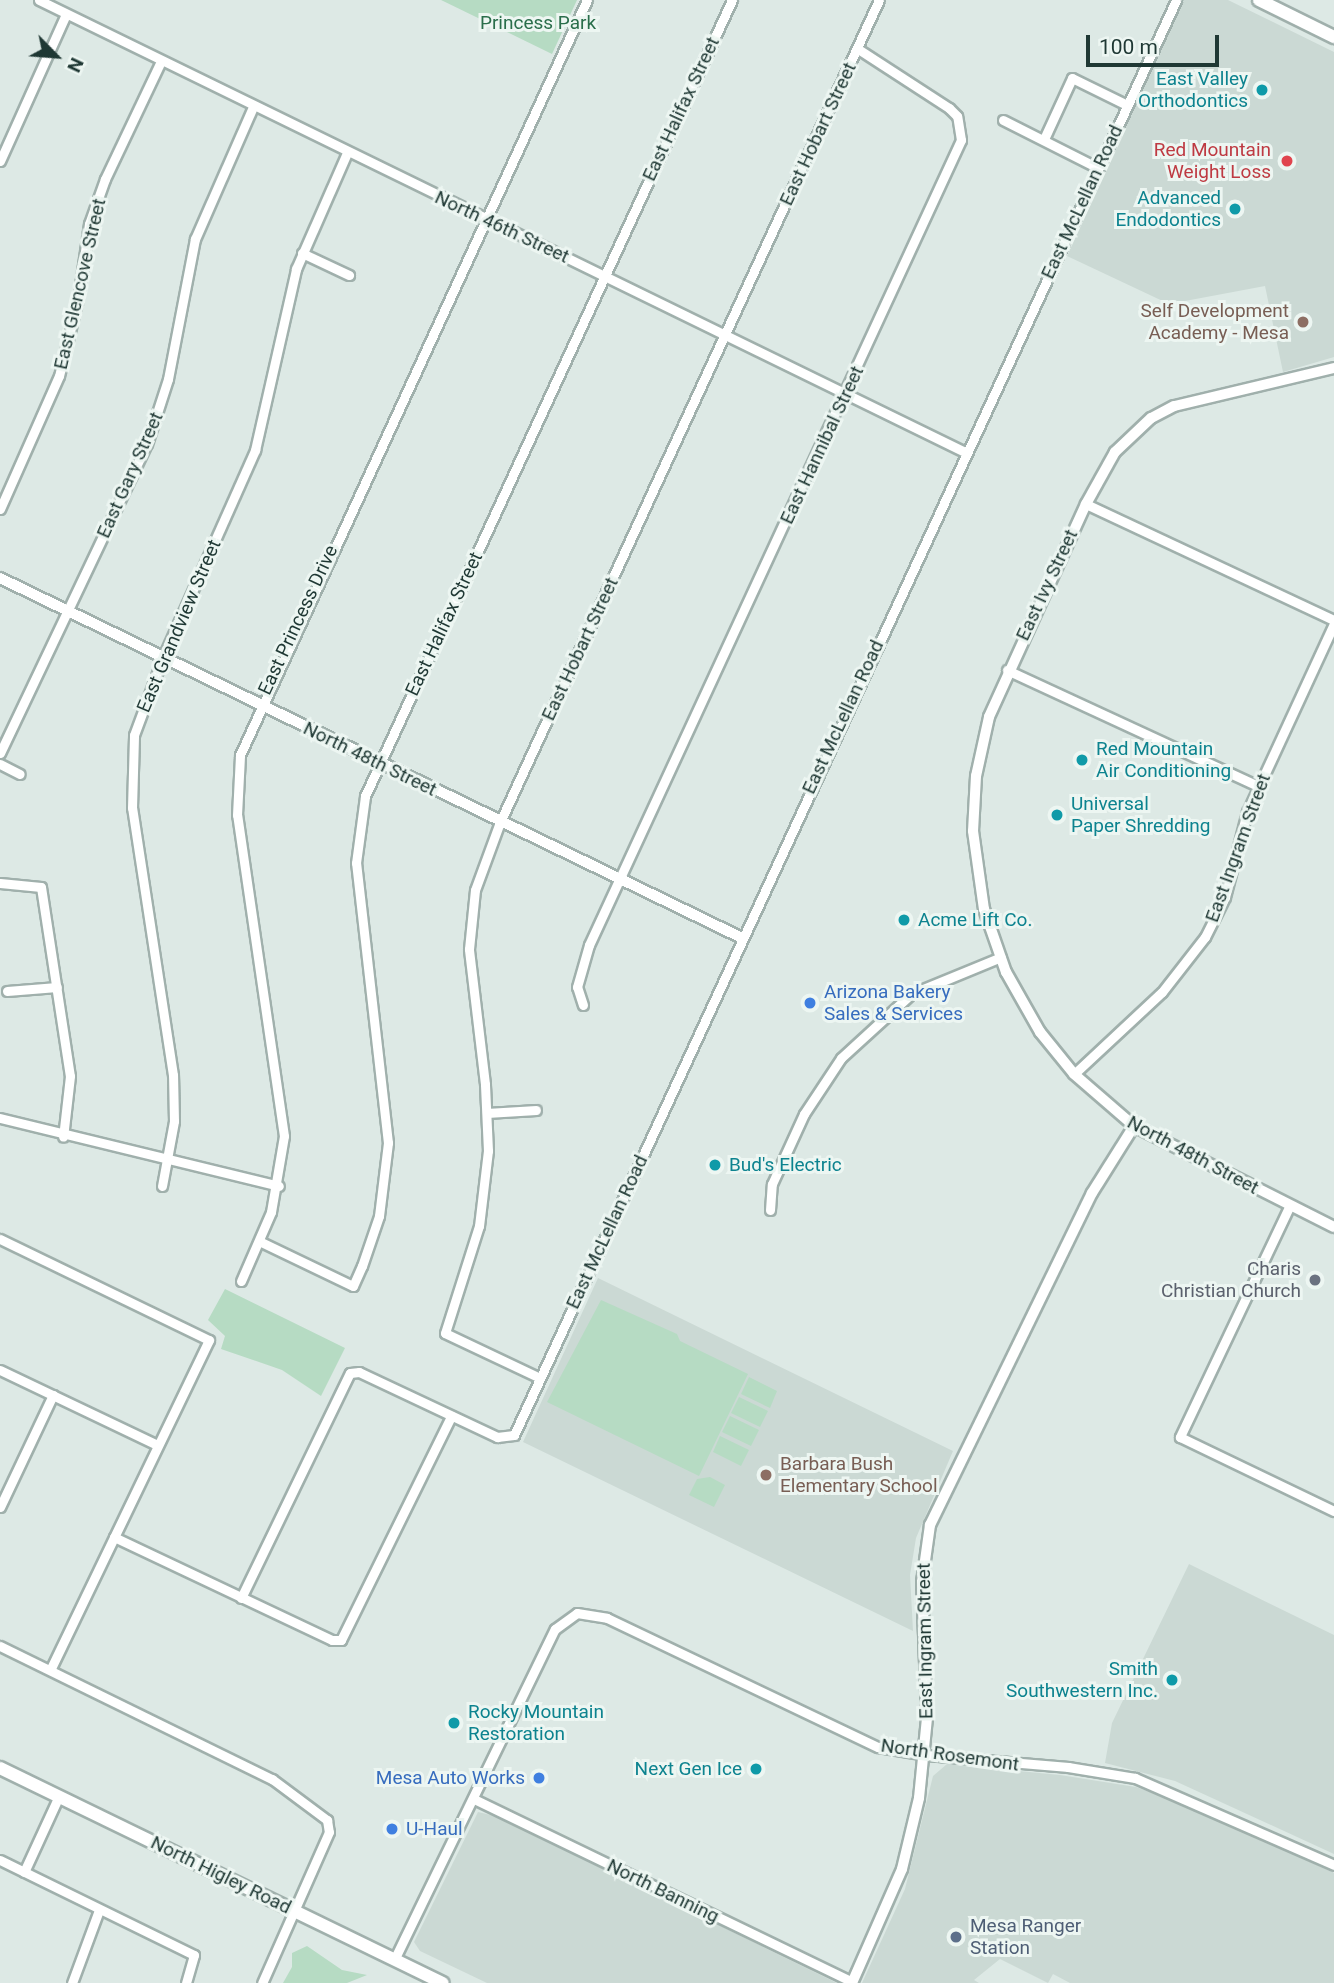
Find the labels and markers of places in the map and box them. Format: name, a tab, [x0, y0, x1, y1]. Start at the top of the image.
place label: East Valley Orthodontics	[1138, 68, 1248, 112]
marker: East Valley Orthodontics	[1254, 82, 1270, 98]
place label: Red Mountain Weight Loss	[1154, 139, 1271, 183]
marker: Red Mountain Weight Loss	[1277, 151, 1297, 171]
place label: Advanced Endodontics	[1116, 187, 1221, 231]
marker: Advanced Endodontics	[1227, 201, 1243, 217]
place label: Self Development Academy - Mesa	[1141, 300, 1289, 344]
marker: Self Development Academy - Mesa	[1295, 314, 1311, 330]
place label: Red Mountain Air Conditioning	[1096, 738, 1231, 782]
marker: Red Mountain Air Conditioning	[1074, 752, 1090, 768]
place label: Universal Paper Shredding	[1071, 793, 1210, 837]
marker: Universal Paper Shredding	[1049, 807, 1065, 823]
place label: Acme Lift Co.	[918, 909, 1032, 931]
marker: Acme Lift Co.	[896, 912, 912, 928]
place label: Arizona Bakery Sales & Services	[824, 981, 963, 1025]
marker: Arizona Bakery Sales & Services	[802, 995, 818, 1011]
place label: Bud's Electric	[729, 1154, 842, 1176]
marker: Bud's Electric	[707, 1157, 723, 1173]
place label: Charis Christian Church	[1161, 1258, 1301, 1302]
marker: Charis Christian Church	[1307, 1272, 1323, 1288]
place label: Barbara Bush Elementary School	[780, 1453, 938, 1497]
marker: Barbara Bush Elementary School	[758, 1467, 774, 1483]
place label: Smith Southwestern Inc.	[1006, 1658, 1158, 1702]
marker: Smith Southwestern Inc.	[1164, 1672, 1180, 1688]
place label: Rocky Mountain Restoration	[468, 1701, 604, 1745]
marker: Rocky Mountain Restoration	[446, 1715, 462, 1731]
place label: Next Gen Ice	[635, 1758, 742, 1780]
marker: Next Gen Ice	[748, 1761, 764, 1777]
place label: Mesa Auto Works	[376, 1767, 525, 1789]
marker: Mesa Auto Works	[531, 1770, 547, 1786]
place label: U-Haul	[406, 1818, 463, 1840]
marker: U-Haul	[384, 1821, 400, 1837]
place label: Mesa Ranger Station	[970, 1915, 1081, 1959]
marker: Mesa Ranger Station	[948, 1929, 964, 1945]

